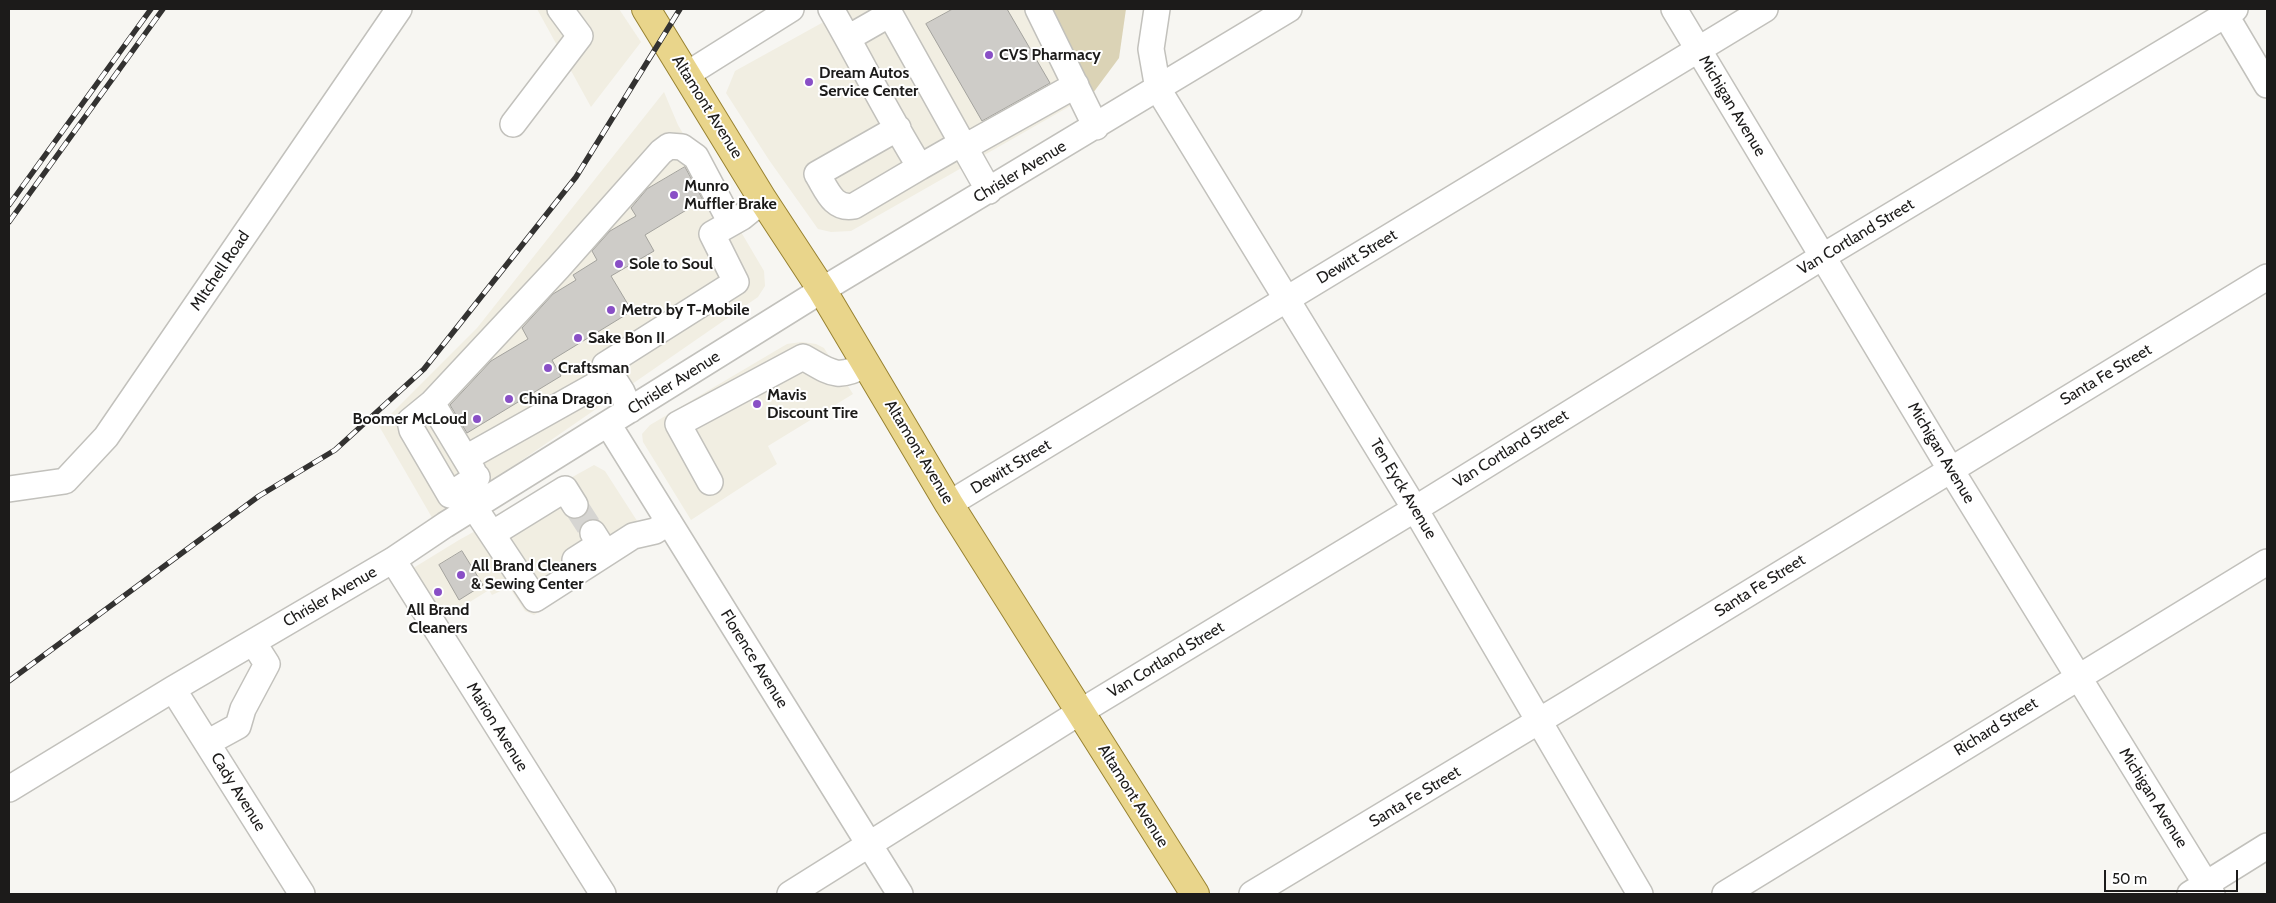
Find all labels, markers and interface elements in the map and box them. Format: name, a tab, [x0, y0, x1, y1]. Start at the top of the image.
place label: CVS Pharmacy	[999, 45, 1101, 65]
marker: CVS Pharmacy	[983, 49, 995, 61]
street label: Altamont Avenue	[668, 52, 746, 162]
street label: Michigan Avenue	[1694, 52, 1770, 160]
place label: Dream Autos Service Center	[819, 63, 918, 101]
marker: Dream Autos Service Center	[803, 76, 815, 88]
street label: Chrisler Avenue	[970, 137, 1070, 207]
place label: Munro Muffler Brake	[684, 176, 777, 214]
marker: Munro Muffler Brake	[668, 189, 680, 201]
street label: Van Cortland Street	[1794, 195, 1918, 279]
street label: Dewitt Street	[1313, 226, 1401, 288]
street label: MItchell Road	[186, 227, 254, 315]
place label: Sole to Soul	[629, 254, 713, 274]
marker: Sole to Soul	[613, 258, 625, 270]
place label: Metro by T-Mobile	[621, 300, 749, 320]
marker: Metro by T-Mobile	[605, 304, 617, 316]
place label: Sake Bon II	[588, 328, 665, 348]
marker: Sake Bon II	[572, 332, 584, 344]
street label: Santa Fe Street	[2057, 340, 2155, 410]
street label: Chrisler Avenue	[624, 347, 724, 419]
place label: Craftsman	[558, 358, 629, 378]
marker: Craftsman	[542, 362, 554, 374]
place label: Mavis Discount Tire	[767, 385, 858, 423]
place label: China Dragon	[519, 389, 612, 409]
marker: China Dragon	[503, 393, 515, 405]
street label: Altamont Avenue	[880, 397, 958, 507]
marker: Mavis Discount Tire	[751, 398, 763, 410]
street label: Michigan Avenue	[1903, 399, 1979, 507]
street label: Van Cortland Street	[1450, 406, 1572, 492]
place label: Boomer McLoud	[352, 409, 467, 429]
marker: Boomer McLoud	[471, 413, 483, 425]
street label: Ten Eyck Avenue	[1366, 435, 1440, 543]
street label: Dewitt Street	[967, 436, 1055, 498]
street label: Santa Fe Street	[1711, 551, 1809, 621]
place label: All Brand Cleaners & Sewing Center	[471, 556, 597, 594]
street label: Chrisler Avenue	[280, 562, 380, 632]
marker: All Brand Cleaners & Sewing Center	[455, 569, 467, 581]
marker: All Brand Cleaners	[432, 586, 444, 598]
place label: All Brand Cleaners	[407, 600, 469, 638]
street label: Florence Avenue	[716, 606, 792, 712]
street label: Van Cortland Street	[1104, 618, 1228, 702]
street label: Marion Avenue	[462, 679, 532, 775]
street label: Richard Street	[1951, 694, 2041, 760]
street label: Altamont Avenue	[1094, 741, 1172, 851]
street label: Michigan Avenue	[2115, 744, 2191, 852]
street label: Cady Avenue	[206, 749, 270, 835]
street label: Santa Fe Street	[1366, 762, 1464, 832]
scale bar	[2106, 860, 2240, 892]
text: 50 m	[2112, 870, 2147, 888]

